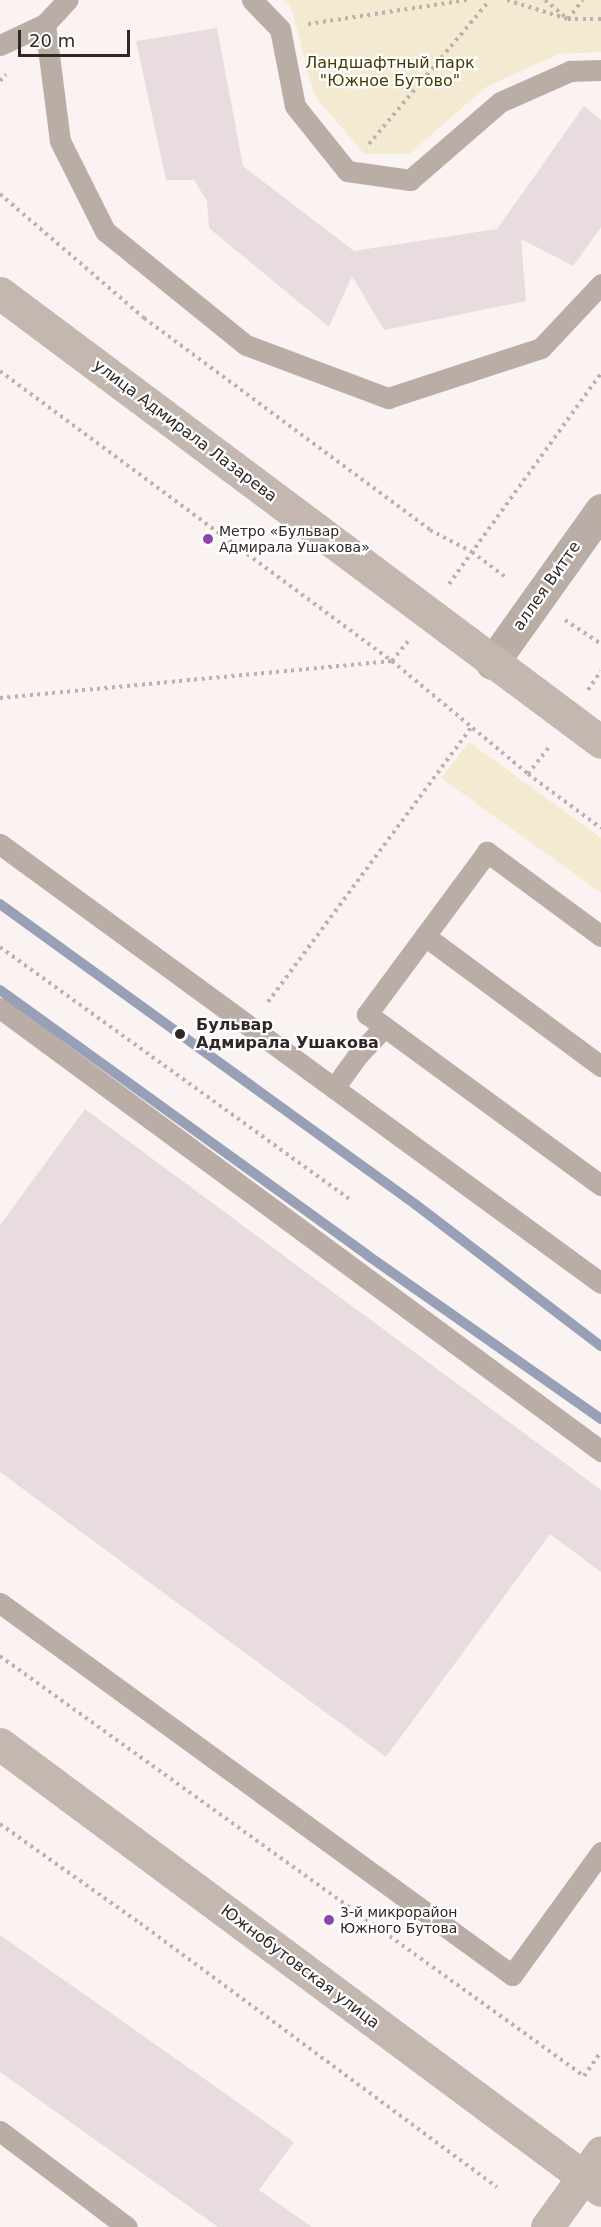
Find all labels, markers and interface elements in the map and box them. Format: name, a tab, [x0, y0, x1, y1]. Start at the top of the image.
scale bar	[21, 18, 134, 56]
text: 20 m	[29, 30, 75, 51]
park label: Ландшафтный парк "Южное Бутово"	[305, 53, 475, 91]
street label: улица Адмирала Лазарева	[89, 356, 281, 506]
place label: Метро «Бульвар Адмирала Ушакова»	[219, 523, 370, 556]
marker: Метро «Бульвар Адмирала Ушакова»	[202, 533, 214, 545]
street label: аллея Витте	[509, 538, 585, 634]
place label: Бульвар Адмирала Ушакова	[196, 1015, 379, 1053]
marker: Бульвар Адмирала Ушакова	[169, 1023, 191, 1045]
street label: Южнобутовская улица	[217, 1901, 383, 2033]
place label: 3-й микрорайон Южного Бутова	[340, 1904, 457, 1936]
marker: 3-й микрорайон Южного Бутова	[323, 1914, 335, 1926]

